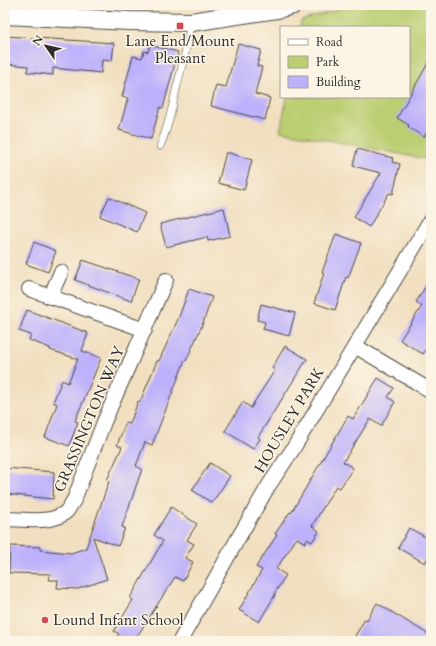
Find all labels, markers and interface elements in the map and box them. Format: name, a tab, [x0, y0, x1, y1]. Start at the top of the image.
marker: Lane End/Mount Pleasant	[175, 21, 185, 31]
north arrow	[26, 26, 66, 66]
legend	[280, 26, 410, 98]
place label: Lane End/Mount Pleasant	[125, 31, 235, 68]
text: N	[29, 32, 47, 49]
text: Road	[316, 34, 343, 50]
text: Park	[316, 54, 340, 70]
text: Building	[316, 74, 361, 90]
street label: GRASSINGTON WAY	[49, 342, 129, 495]
street label: HOUSLEY PARK	[250, 363, 329, 477]
place label: Lound Infant School	[53, 610, 184, 630]
marker: Lound Infant School	[40, 615, 50, 625]

